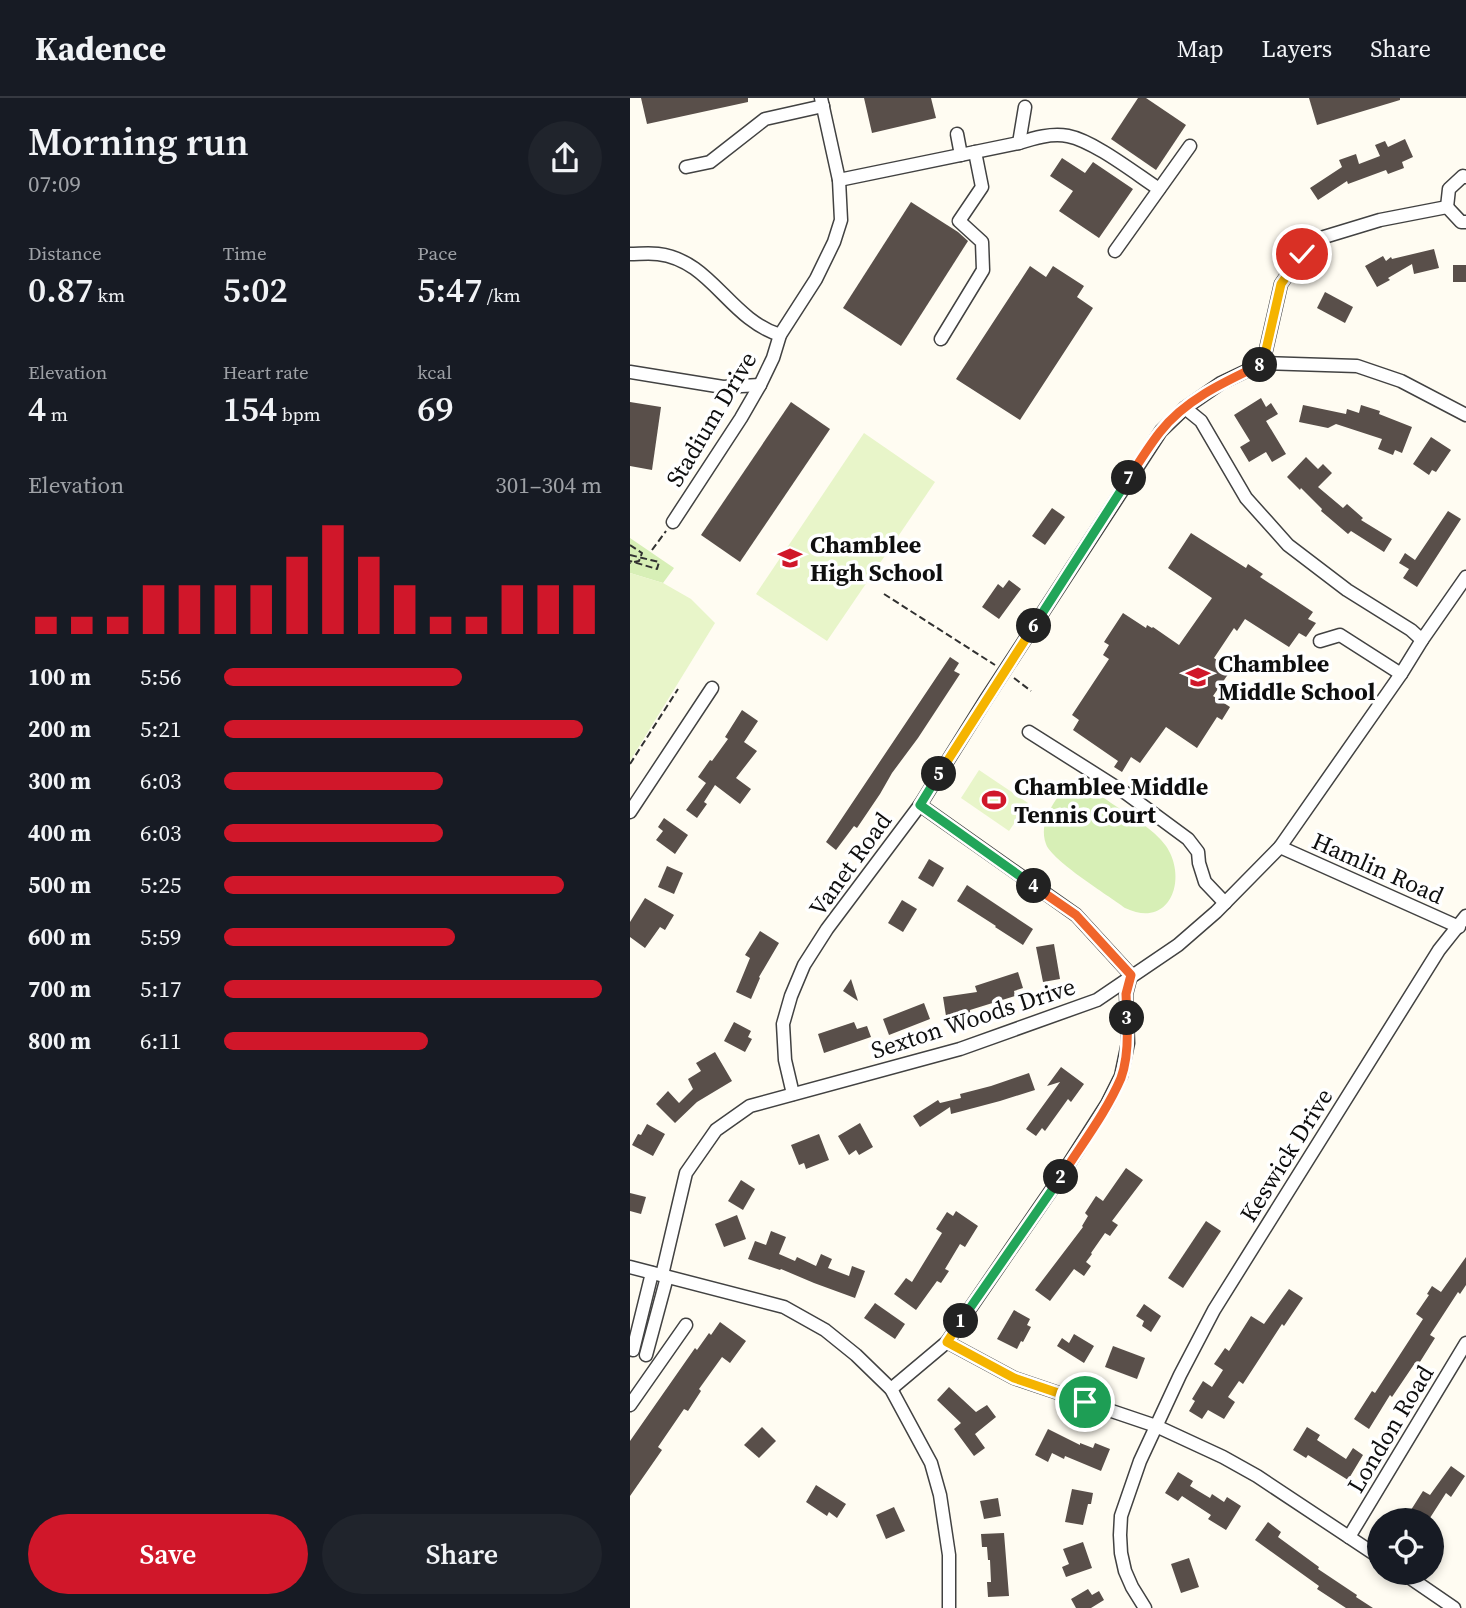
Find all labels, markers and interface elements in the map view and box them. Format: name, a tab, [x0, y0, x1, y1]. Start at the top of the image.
text: Kadence	[35, 26, 166, 71]
text: Map	[1177, 32, 1224, 65]
text: Layers	[1262, 32, 1332, 65]
text: Share	[1370, 32, 1431, 65]
text: Morning run	[28, 116, 249, 168]
button: share	[528, 121, 602, 195]
text: 07:09	[28, 168, 81, 200]
pin	[1272, 224, 1332, 284]
icon: check	[1283, 235, 1321, 273]
text: Distance	[28, 240, 102, 266]
text: Time	[223, 240, 267, 266]
text: Pace	[417, 240, 457, 266]
text: 0.87	[28, 266, 93, 314]
text: 5:02	[223, 266, 288, 314]
text: 5:47	[417, 266, 482, 314]
text: km	[93, 282, 125, 308]
text: /km	[482, 282, 521, 308]
street label: Stadium Drive	[658, 345, 764, 493]
pin: 8	[1242, 348, 1278, 382]
text: 8	[1254, 351, 1265, 377]
text: Elevation	[28, 359, 107, 385]
text: Heart rate	[223, 359, 309, 385]
text: kcal	[417, 359, 452, 385]
text: 4	[28, 385, 46, 433]
text: 154	[223, 385, 277, 433]
text: 69	[417, 385, 454, 433]
text: m	[46, 401, 68, 427]
text: bpm	[277, 401, 321, 427]
pin: 7	[1112, 460, 1146, 496]
text: 7	[1123, 464, 1134, 490]
text: Elevation	[28, 469, 124, 501]
text: 301–304 m	[495, 469, 602, 501]
place label: Chamblee High School	[810, 528, 944, 589]
school or university icon: Chamblee High School	[776, 544, 804, 572]
pin: 6	[1016, 608, 1052, 644]
text: 6	[1028, 612, 1039, 638]
place label: Chamblee Middle School	[1218, 647, 1376, 708]
text: 100 m	[28, 661, 91, 693]
text: 5:56	[140, 661, 181, 693]
school or university icon: Chamblee Middle School	[1184, 663, 1212, 691]
text: 200 m	[28, 713, 91, 745]
text: 5:21	[140, 713, 181, 745]
pin: 5	[922, 756, 956, 792]
text: 5	[933, 760, 944, 786]
text: 300 m	[28, 765, 91, 797]
text: 6:03	[140, 765, 181, 797]
place label: Chamblee Middle Tennis Court	[1014, 770, 1208, 831]
sports icon: Chamblee Middle Tennis Court	[980, 786, 1008, 814]
street label: Vanet Road	[801, 805, 899, 923]
text: 400 m	[28, 817, 91, 849]
text: 6:03	[140, 817, 181, 849]
street label: Hamlin Road	[1307, 824, 1449, 912]
pin: 4	[1016, 868, 1052, 904]
text: 500 m	[28, 869, 91, 901]
text: 5:25	[140, 869, 181, 901]
text: 4	[1028, 872, 1039, 898]
text: 600 m	[28, 921, 91, 953]
text: 5:59	[140, 921, 181, 953]
street label: Sexton Woods Drive	[867, 969, 1079, 1067]
text: 700 m	[28, 973, 91, 1005]
text: 5:17	[140, 973, 181, 1005]
pin: 3	[1110, 1000, 1144, 1035]
text: 3	[1121, 1004, 1132, 1030]
text: 800 m	[28, 1025, 91, 1057]
text: 6:11	[140, 1025, 181, 1057]
street label: Keswick Drive	[1232, 1082, 1340, 1228]
pin: 2	[1044, 1160, 1078, 1194]
text: 2	[1055, 1163, 1066, 1189]
pin: 1	[944, 1304, 978, 1338]
text: 1	[955, 1307, 966, 1333]
street label: London Road	[1339, 1359, 1441, 1499]
pin	[1055, 1372, 1115, 1432]
icon: arrive	[1066, 1383, 1104, 1421]
map controls	[1367, 1508, 1444, 1585]
button: locate	[1367, 1508, 1444, 1585]
button: Save	[28, 1514, 308, 1594]
button: Share	[322, 1514, 602, 1594]

